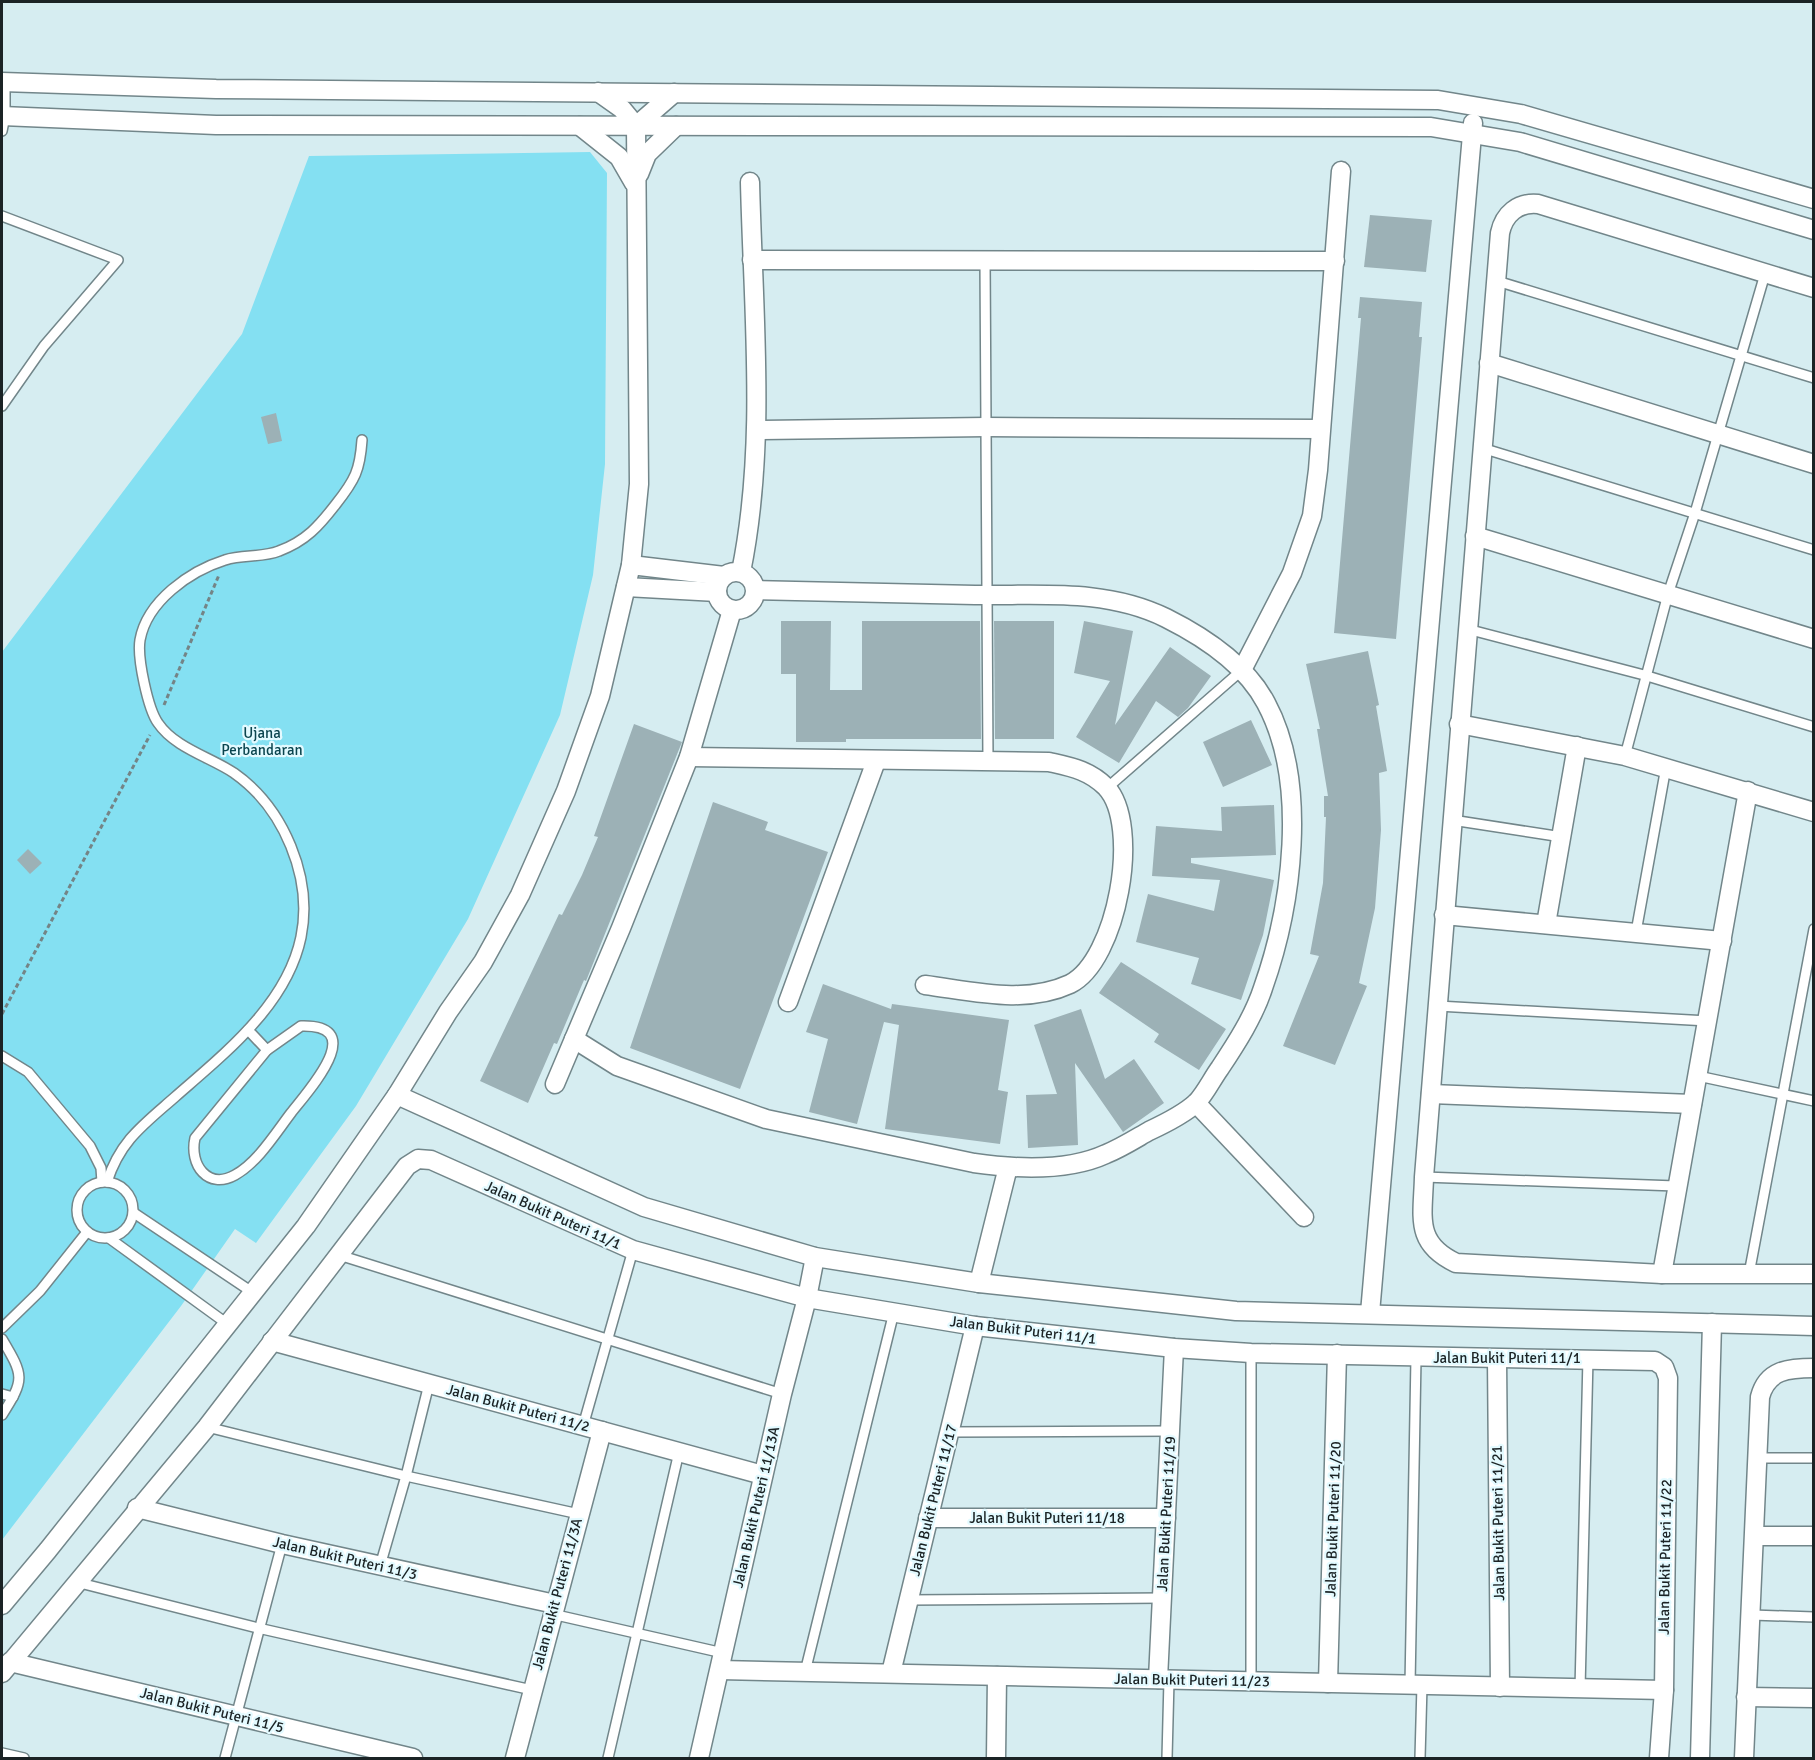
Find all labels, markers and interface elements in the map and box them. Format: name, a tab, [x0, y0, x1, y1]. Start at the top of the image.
park label: Ujana Perbandaran	[221, 724, 303, 759]
street label: Jalan Bukit Puteri 11/1	[482, 1177, 624, 1253]
street label: Jalan Bukit Puteri 11/1	[949, 1312, 1097, 1348]
street label: Jalan Bukit Puteri 11/1	[1433, 1349, 1581, 1367]
street label: Jalan Bukit Puteri 11/2	[444, 1380, 592, 1436]
street label: Jalan Bukit Puteri 11/17	[905, 1422, 961, 1578]
street label: Jalan Bukit Puteri 11/13A	[729, 1425, 783, 1589]
street label: Jalan Bukit Puteri 11/19	[1153, 1436, 1179, 1592]
street label: Jalan Bukit Puteri 11/20	[1321, 1441, 1345, 1597]
street label: Jalan Bukit Puteri 11/21	[1488, 1445, 1508, 1601]
street label: Jalan Bukit Puteri 11/22	[1655, 1479, 1675, 1635]
street label: Jalan Bukit Puteri 11/18	[969, 1509, 1125, 1527]
street label: Jalan Bukit Puteri 11/3A	[528, 1516, 586, 1672]
street label: Jalan Bukit Puteri 11/3	[271, 1533, 419, 1583]
street label: Jalan Bukit Puteri 11/23	[1114, 1670, 1270, 1690]
street label: Jalan Bukit Puteri 11/5	[138, 1683, 286, 1737]

